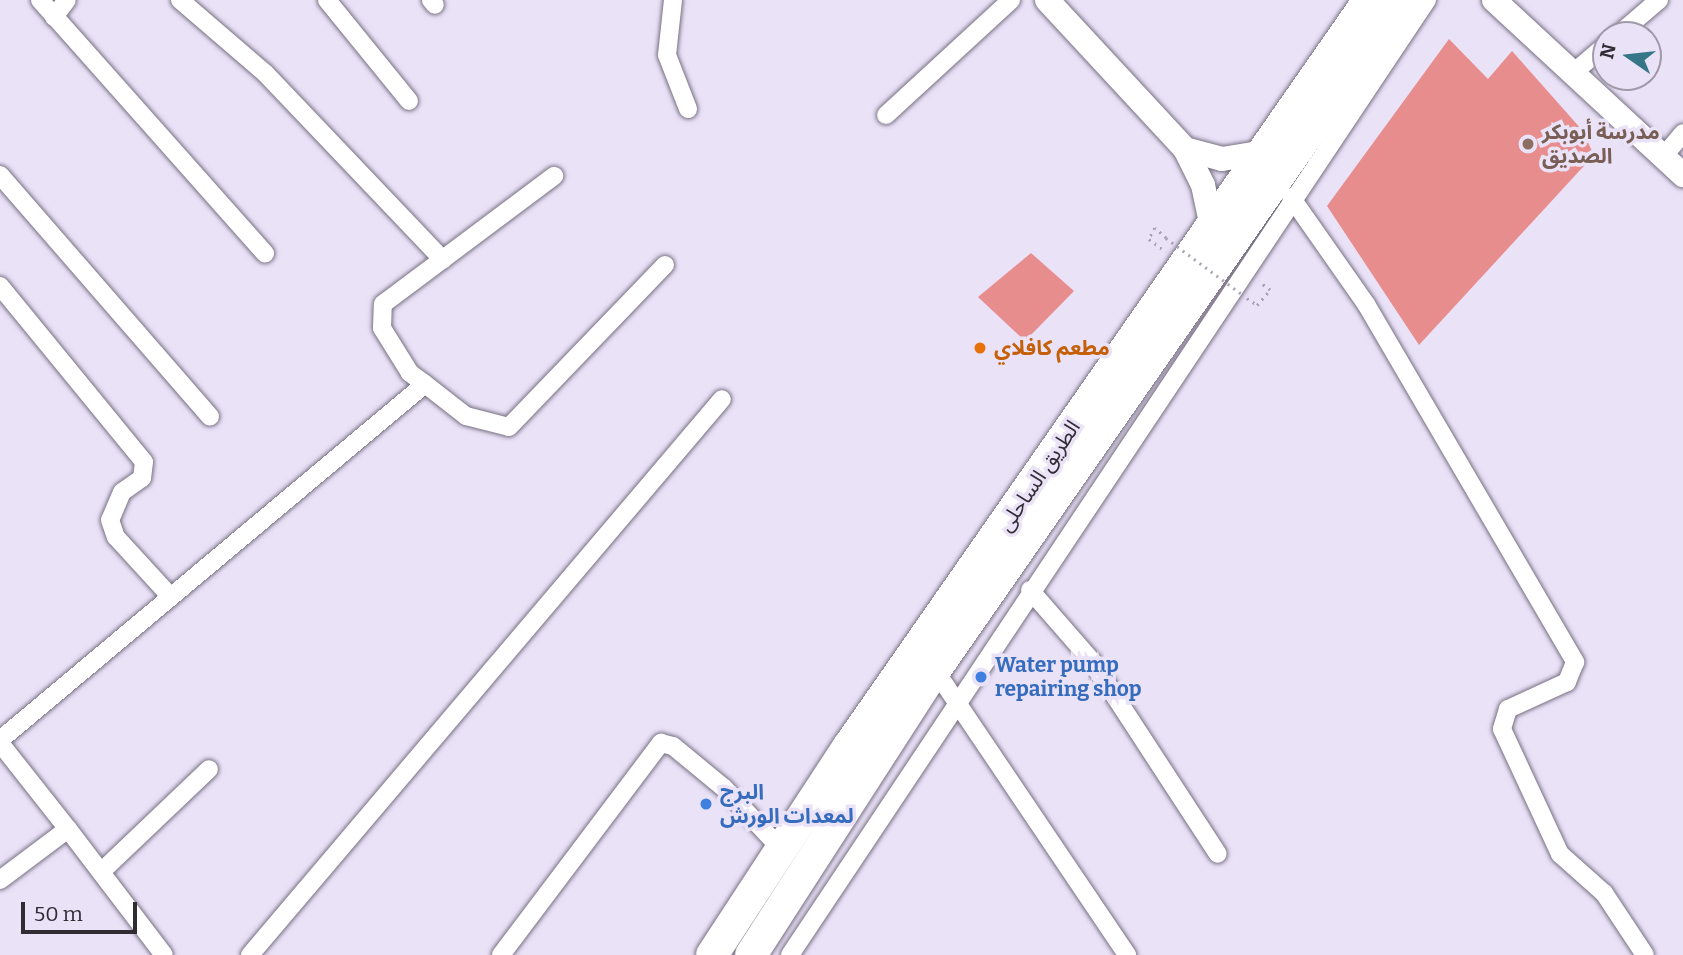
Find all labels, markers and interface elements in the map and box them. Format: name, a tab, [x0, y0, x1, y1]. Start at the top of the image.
north arrow	[1592, 21, 1662, 91]
text: N	[1595, 41, 1621, 61]
place label: مدرسة أبوبكر الصديق	[1542, 119, 1660, 169]
marker: مدرسة أبوبكر الصديق	[1520, 136, 1536, 152]
place label: مطعم كافلاي	[994, 335, 1110, 361]
marker: مطعم كافلاي	[972, 340, 988, 356]
street label: الطريق الساحلى	[992, 415, 1086, 537]
place label: Water pump repairing shop	[995, 652, 1142, 702]
marker: Water pump repairing shop	[973, 669, 989, 685]
place label: البرج لمعدات الورش	[720, 779, 854, 829]
marker: البرج لمعدات الورش	[698, 796, 714, 812]
scale bar	[24, 888, 140, 932]
text: 50 m	[34, 901, 83, 927]

